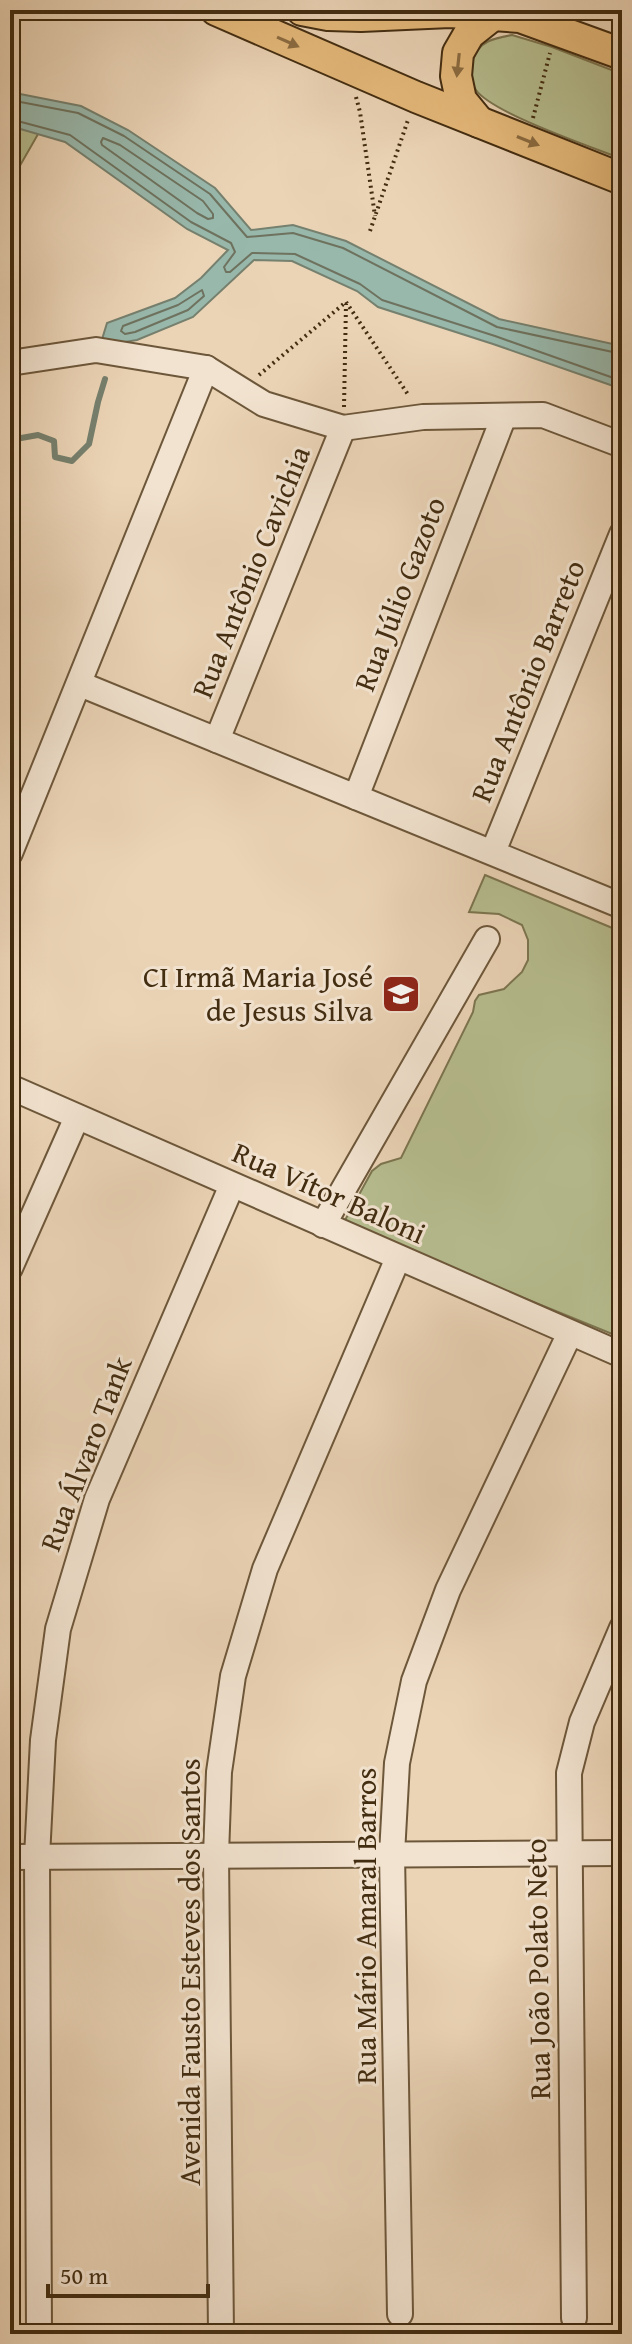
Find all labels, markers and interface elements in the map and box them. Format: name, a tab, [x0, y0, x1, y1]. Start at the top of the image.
one-way arrow	[276, 35, 299, 49]
one-way arrow	[452, 52, 465, 77]
one-way arrow	[516, 135, 540, 148]
street label: Rua Antônio Cavichia	[179, 439, 321, 704]
street label: Rua Júlio Gazoto	[342, 490, 456, 697]
street label: Rua Antônio Barreto	[458, 553, 596, 808]
place label: CI Irmã Maria José de Jesus Silva	[143, 954, 373, 1032]
school or university icon: CI Irmã Maria José de Jesus Silva	[380, 973, 422, 1015]
street label: Rua Vítor Baloni	[226, 1130, 433, 1254]
street label: Rua Álvaro Tank	[28, 1349, 143, 1557]
street label: Avenida Fausto Esteves dos Santos	[167, 1758, 211, 2186]
street label: Rua Mário Amaral Barros	[343, 1768, 387, 2084]
street label: Rua João Polato Neto	[513, 1838, 561, 2100]
scale bar	[48, 2248, 208, 2298]
text: 50 m	[60, 2258, 108, 2293]

